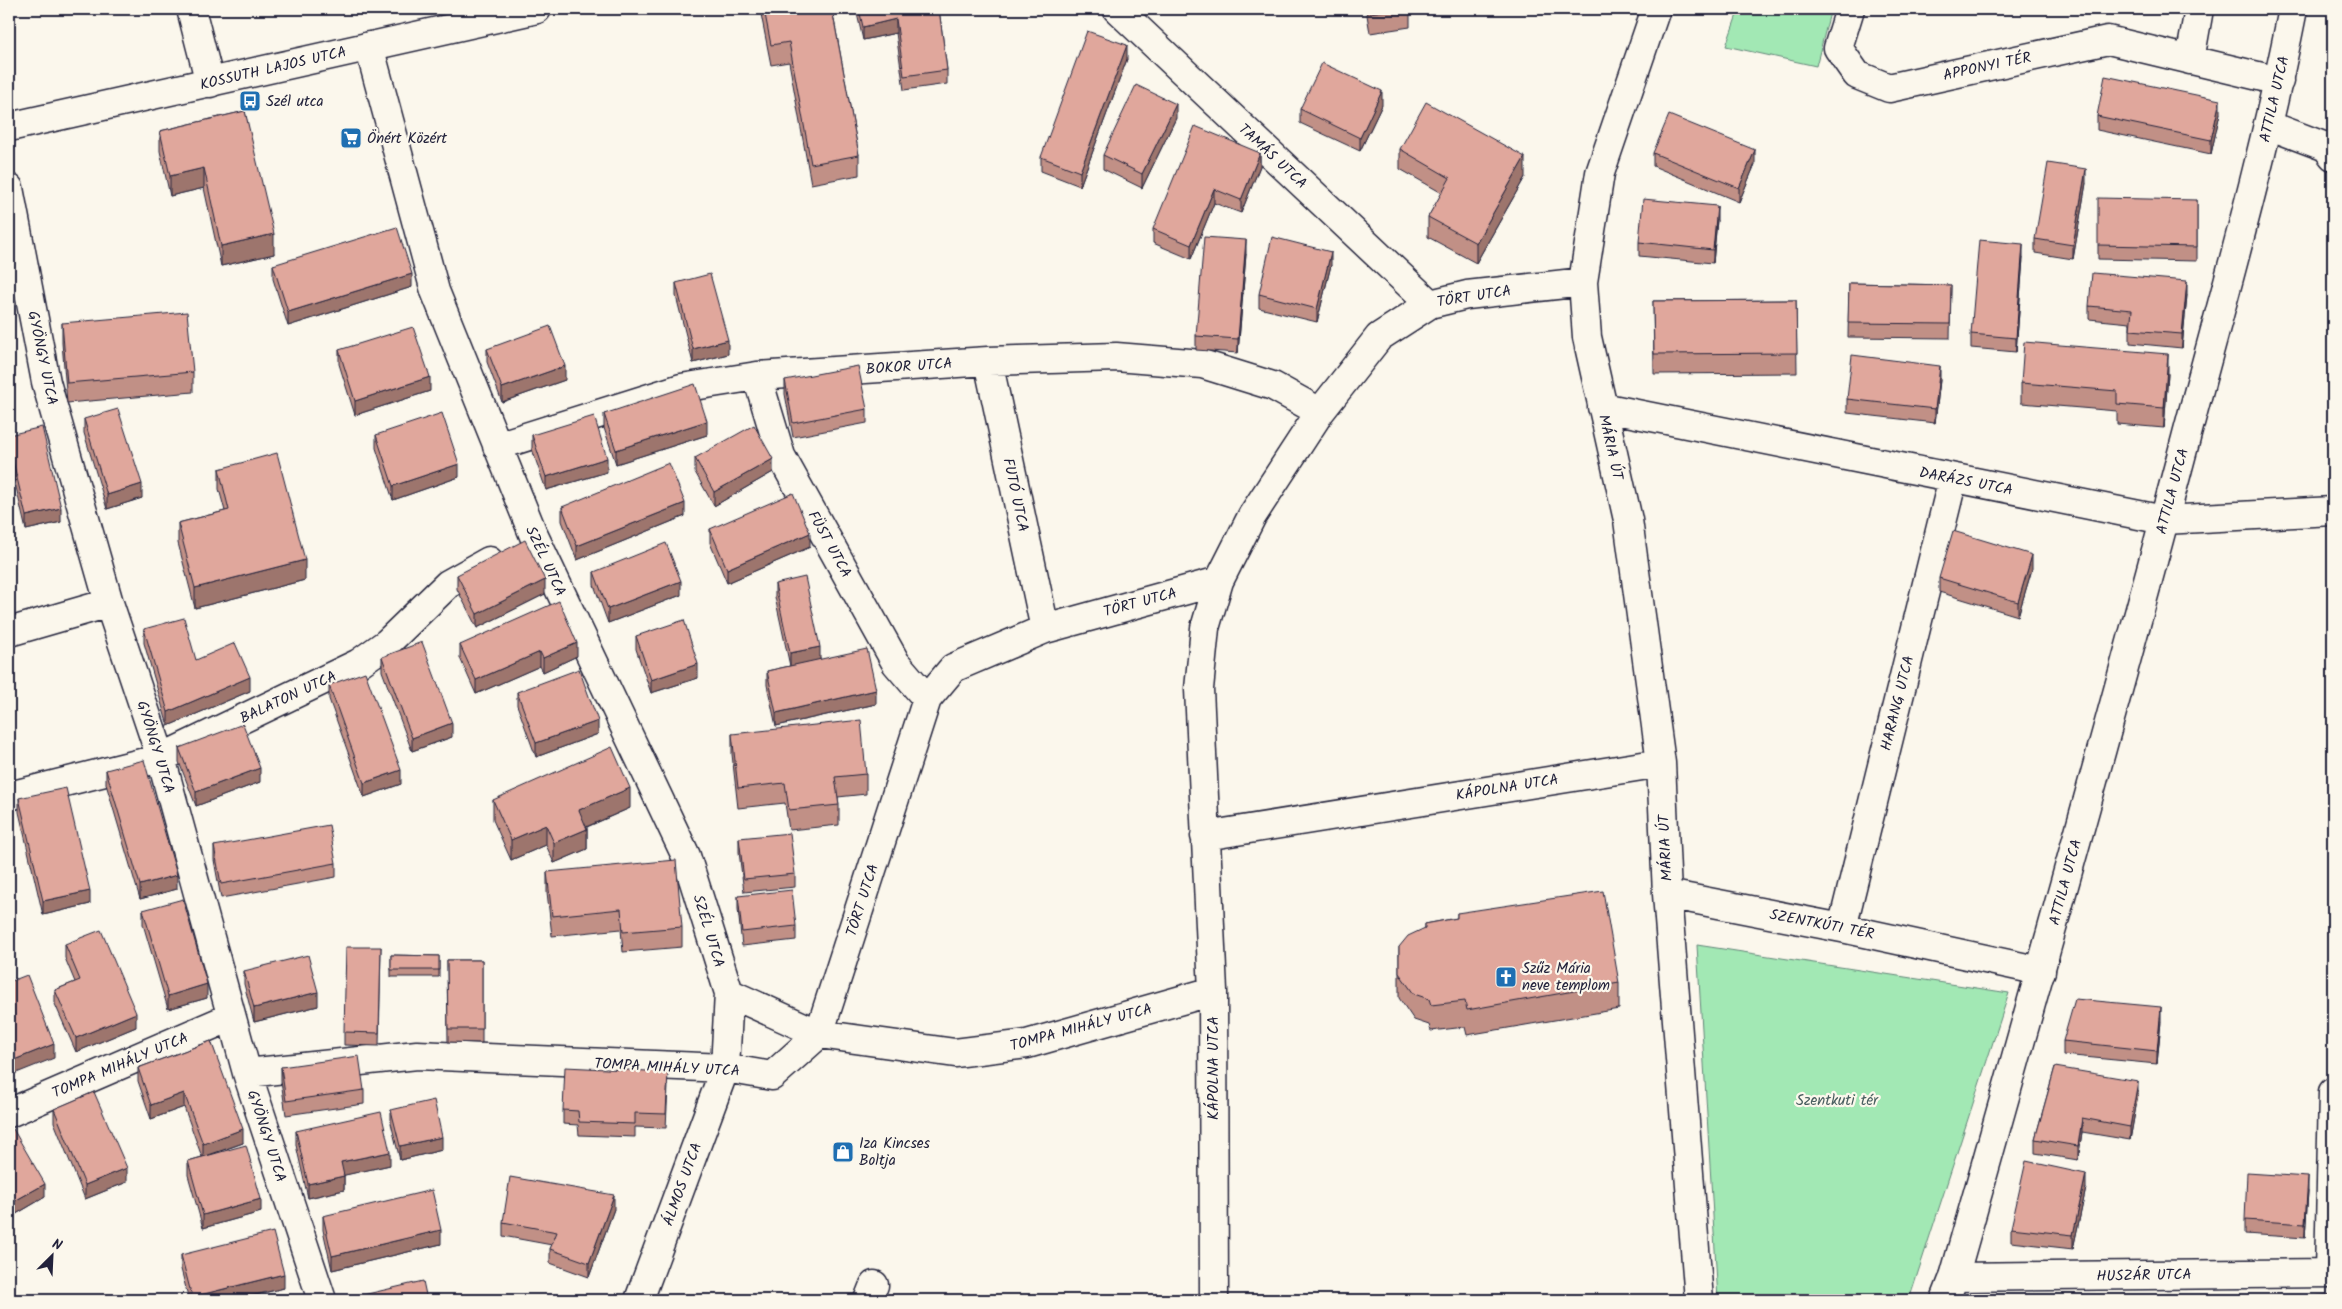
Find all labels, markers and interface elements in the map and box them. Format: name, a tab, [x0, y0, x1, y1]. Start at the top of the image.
street label: KOSSUTH LAJOS UTCA	[198, 40, 349, 97]
street label: APPONYI TÉR	[1941, 46, 2034, 88]
street label: ATTILA UTCA	[2253, 54, 2297, 145]
bus stop icon: Szél utca	[238, 89, 262, 113]
place label: Szél utca	[266, 90, 324, 114]
street label: TAMÁS UTCA	[1232, 118, 1312, 195]
supermarket icon: Önért Közért	[339, 126, 363, 150]
place label: Önért Közért	[367, 127, 447, 151]
street label: TÖRT UTCA	[1435, 279, 1513, 315]
street label: GYÖNGY UTCA	[20, 309, 64, 408]
street label: BOKOR UTCA	[865, 352, 953, 382]
street label: MÁRIA ÚT	[1591, 412, 1630, 484]
street label: ATTILA UTCA	[2150, 446, 2196, 537]
street label: FUTÓ UTCA	[995, 456, 1035, 534]
street label: DARÁZS UTCA	[1917, 461, 2015, 503]
street label: FÜST UTCA	[801, 506, 858, 583]
street label: SZÉL UTCA	[518, 522, 572, 601]
street label: TÖRT UTCA	[1101, 582, 1180, 624]
street label: HARANG UTCA	[1875, 653, 1921, 753]
street label: BALATON UTCA	[236, 665, 341, 731]
street label: GYÖNGY UTCA	[130, 698, 181, 797]
street label: KÁPOLNA UTCA	[1454, 768, 1560, 808]
street label: MÁRIA ÚT	[1652, 812, 1680, 882]
street label: ATTILA UTCA	[2043, 837, 2089, 928]
street label: TÖRT UTCA	[840, 861, 886, 940]
street label: SZÉL UTCA	[686, 892, 731, 971]
street label: SZENTKÚTI TÉR	[1767, 903, 1876, 947]
place label: Szűz Mária neve templom	[1522, 957, 1610, 998]
church icon: Szűz Mária neve templom	[1494, 965, 1518, 989]
street label: TOMPA MIHÁLY UTCA	[1008, 997, 1155, 1058]
street label: KÁPOLNA UTCA	[1202, 1016, 1226, 1120]
street label: TOMPA MIHÁLY UTCA	[49, 1026, 192, 1105]
street label: TOMPA MIHÁLY UTCA	[593, 1052, 740, 1084]
street label: GYÖNGY UTCA	[240, 1087, 292, 1186]
park label: Szentkuti tér	[1796, 1089, 1879, 1113]
place label: Iza Kincses Boltja	[859, 1132, 931, 1173]
street label: ÁLMOS UTCA	[657, 1139, 709, 1230]
shop icon: Iza Kincses Boltja	[831, 1140, 855, 1164]
north arrow	[28, 1232, 78, 1282]
text: N	[48, 1233, 66, 1257]
street label: HUSZÁR UTCA	[2096, 1263, 2192, 1289]

